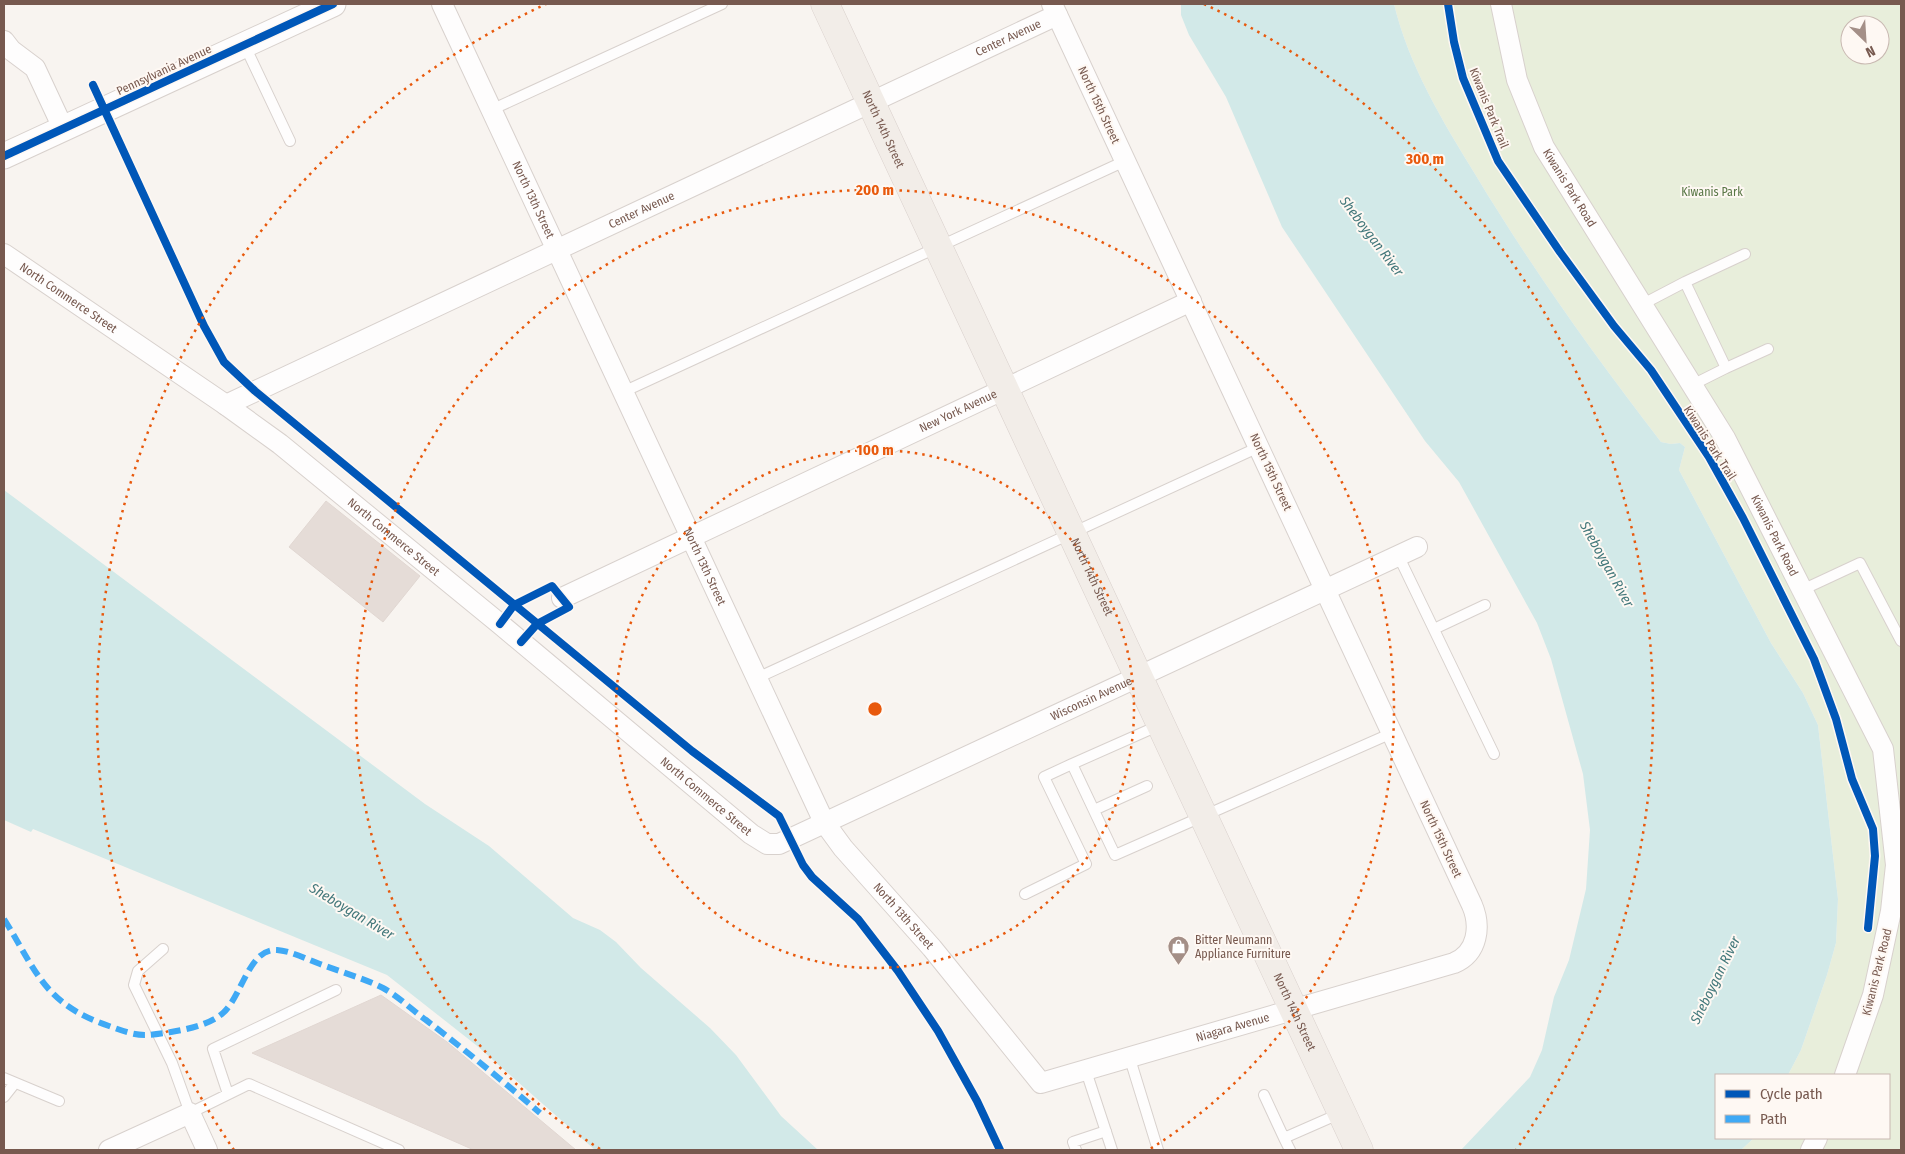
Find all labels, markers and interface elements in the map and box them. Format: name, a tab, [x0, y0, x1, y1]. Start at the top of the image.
north arrow	[1840, 15, 1890, 65]
street label: Center Avenue	[973, 16, 1043, 59]
street label: Pennsylvania Avenue	[114, 42, 214, 98]
text: N	[1863, 42, 1878, 61]
street label: North 15th Street	[1075, 64, 1123, 146]
street label: Kiwanis Park Trail	[1467, 66, 1511, 150]
street label: North 14th Street	[859, 88, 907, 170]
street label: Kiwanis Park Road	[1540, 146, 1599, 229]
text: 300 m	[1405, 150, 1444, 168]
street label: North 13th Street	[509, 159, 557, 241]
text: 200 m	[855, 181, 894, 199]
park label: Kiwanis Park	[1681, 185, 1743, 199]
street label: Center Avenue	[606, 189, 677, 231]
water label: Sheboygan River	[1335, 192, 1408, 280]
street label: North Commerce Street	[17, 260, 120, 336]
street label: New York Avenue	[917, 387, 999, 435]
street label: Kiwanis Park Trail	[1681, 403, 1739, 483]
street label: North 15th Street	[1247, 431, 1295, 513]
text: 100 m	[856, 441, 894, 459]
street label: Kiwanis Park Road	[1748, 493, 1801, 579]
street label: North Commerce Street	[345, 495, 443, 579]
water label: Sheboygan River	[1575, 517, 1638, 611]
street label: North 13th Street	[681, 526, 729, 608]
street label: North 14th Street	[1068, 536, 1116, 618]
street label: Wisconsin Avenue	[1048, 674, 1134, 724]
centre of rings	[866, 700, 884, 718]
street label: North Commerce Street	[658, 754, 755, 839]
street label: North 15th Street	[1417, 798, 1465, 880]
water label: Sheboygan River	[306, 879, 398, 944]
street label: North 13th Street	[870, 880, 937, 952]
street label: Kiwanis Park Road	[1859, 927, 1895, 1017]
place label: Bitter Neumann Appliance Furniture	[1195, 933, 1291, 961]
water label: Sheboygan River	[1686, 933, 1745, 1028]
shop icon: Bitter Neumann Appliance Furniture	[1167, 935, 1191, 966]
street label: North 14th Street	[1271, 971, 1319, 1053]
street label: Niagara Avenue	[1194, 1010, 1271, 1045]
legend	[1715, 1074, 1890, 1139]
text: Cycle path	[1760, 1085, 1823, 1103]
text: Path	[1760, 1110, 1787, 1128]

